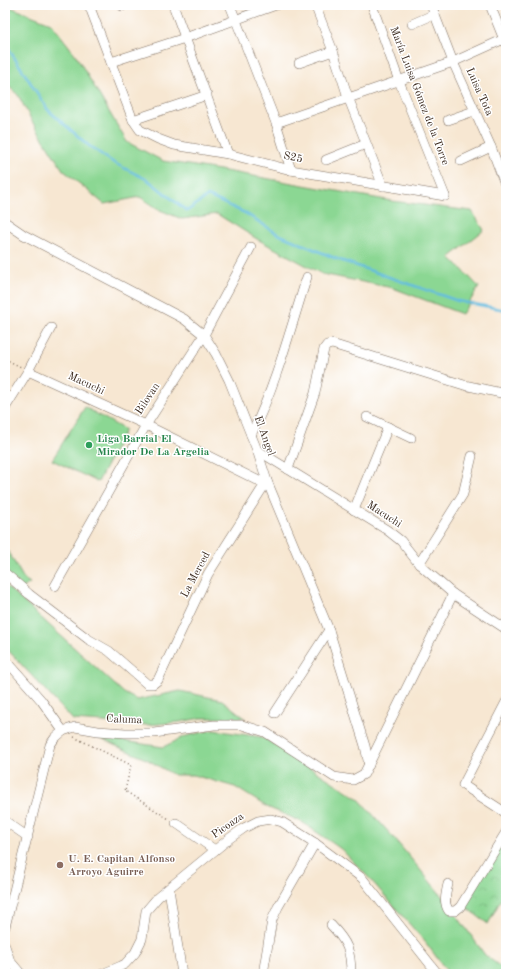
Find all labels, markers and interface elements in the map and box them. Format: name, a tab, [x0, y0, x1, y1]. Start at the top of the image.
street label: María Luisa Gómez de la Torre	[387, 25, 451, 167]
street label: Luisa Tota	[464, 66, 495, 118]
street label: S25	[282, 151, 304, 165]
street label: Macuchi	[66, 371, 106, 397]
street label: Bilovan	[134, 381, 162, 417]
street label: El Angel	[252, 414, 276, 458]
place label: Liga Barrial El Mirador De La Argelia	[97, 434, 210, 458]
marker: Liga Barrial El Mirador De La Argelia	[84, 440, 94, 450]
street label: Macuchi	[365, 500, 403, 530]
street label: La Merced	[179, 550, 213, 600]
street label: Caluma	[106, 714, 143, 726]
street label: Picoaza	[210, 811, 247, 841]
place label: U. E. Capitan Alfonso Arroyo Aguirre	[68, 854, 175, 878]
marker: U. E. Capitan Alfonso Arroyo Aguirre	[55, 860, 65, 870]

